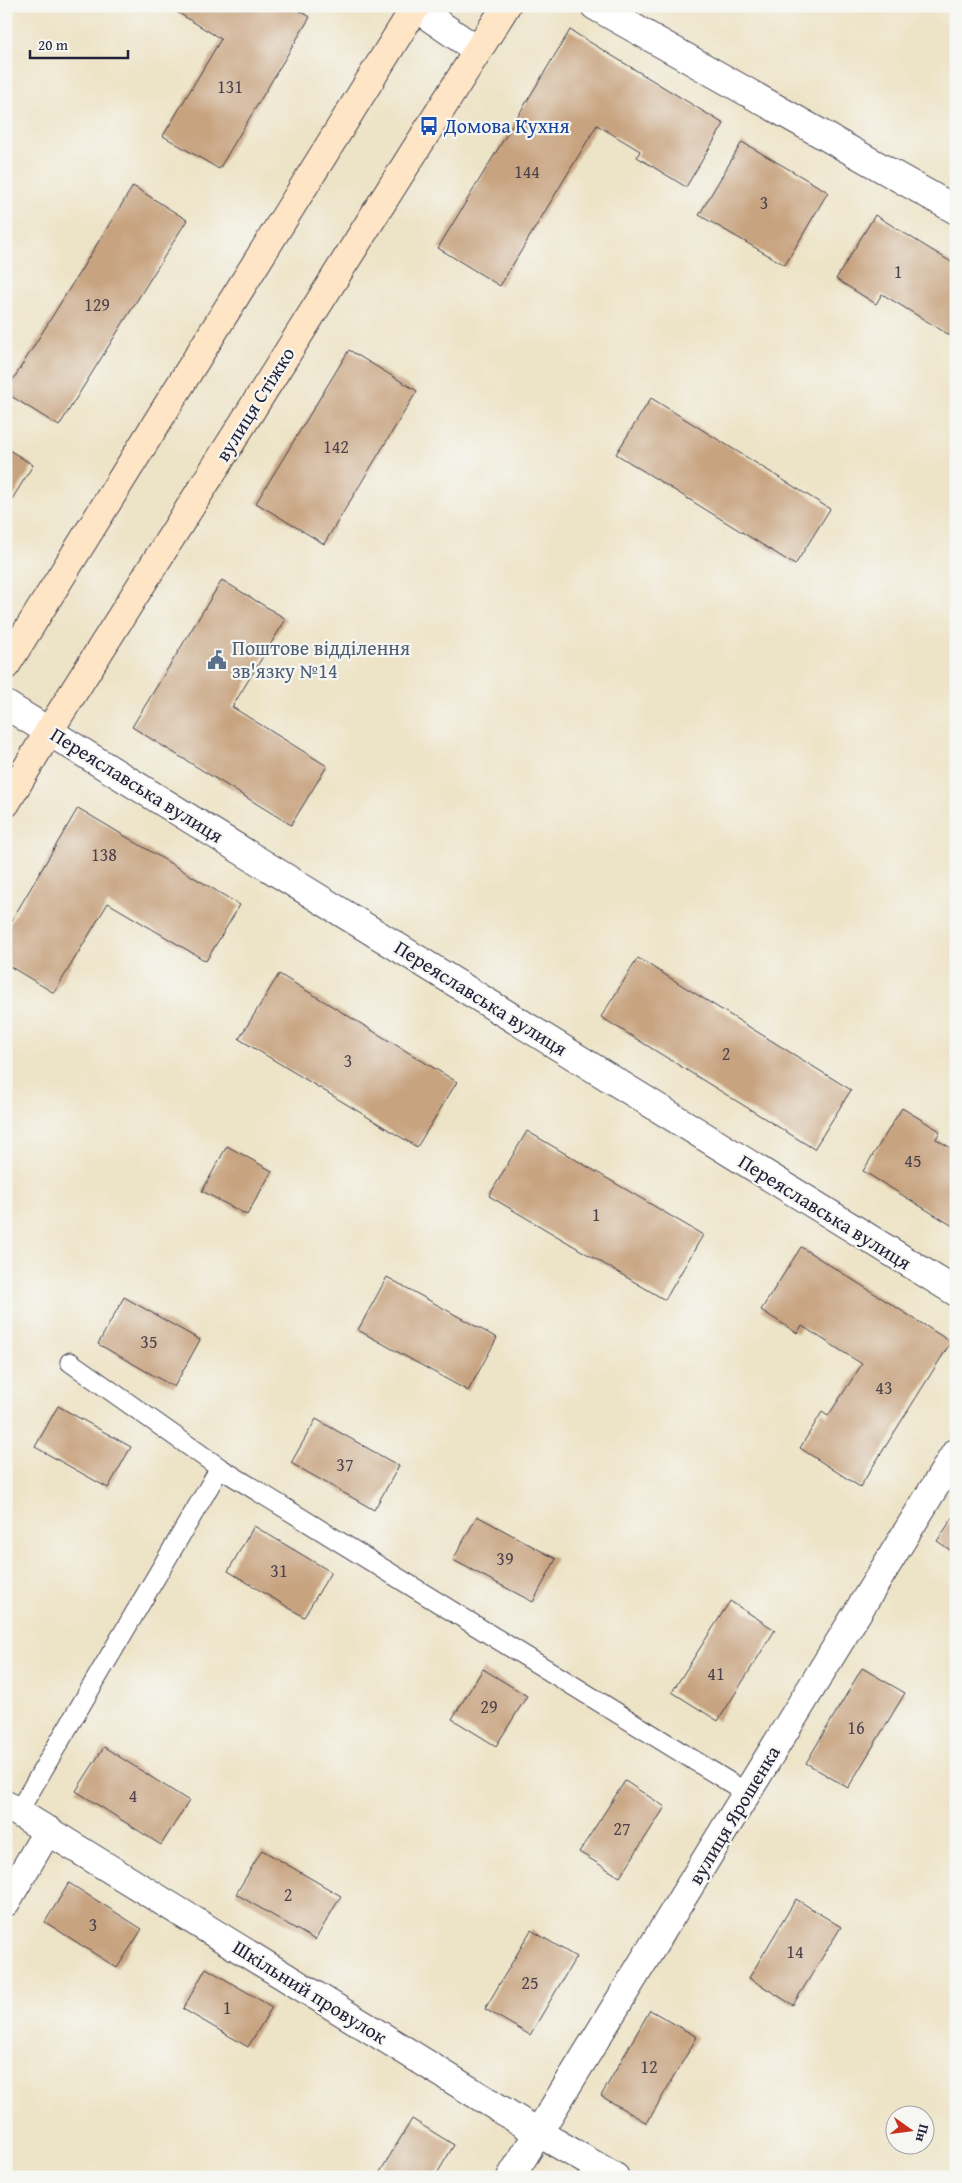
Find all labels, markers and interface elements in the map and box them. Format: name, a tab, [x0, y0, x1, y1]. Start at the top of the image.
scale bar	[30, 28, 128, 60]
text: 20 m	[38, 34, 69, 55]
house number: 131	[217, 73, 243, 100]
place label: Домова Кухня	[443, 111, 570, 140]
bus stop icon: Домова Кухня	[418, 115, 440, 137]
house number: 144	[514, 158, 540, 185]
house number: 3	[760, 189, 768, 216]
house number: 1	[894, 258, 902, 285]
house number: 129	[84, 291, 110, 318]
street label: вулиця Стіжко	[208, 341, 301, 467]
house number: 142	[323, 433, 349, 460]
place label: Поштове відділення зв'язку №14	[232, 633, 410, 685]
public building icon: Поштове відділення зв'язку №14	[206, 649, 228, 671]
street label: Переяславська вулиця	[45, 720, 229, 850]
house number: 138	[91, 841, 117, 868]
street label: Переяславська вулиця	[389, 933, 573, 1063]
house number: 2	[722, 1040, 730, 1067]
house number: 3	[344, 1047, 352, 1074]
street label: Переяславська вулиця	[733, 1147, 917, 1277]
house number: 45	[904, 1147, 922, 1174]
house number: 1	[592, 1201, 600, 1228]
house number: 35	[140, 1328, 158, 1355]
house number: 43	[875, 1374, 893, 1401]
house number: 37	[336, 1451, 354, 1478]
house number: 39	[496, 1545, 514, 1572]
house number: 31	[270, 1557, 288, 1584]
house number: 41	[707, 1660, 725, 1687]
house number: 29	[480, 1693, 498, 1720]
house number: 16	[847, 1714, 865, 1741]
street label: вулиця Ярошенка	[681, 1739, 787, 1890]
house number: 4	[129, 1782, 137, 1809]
house number: 27	[613, 1815, 631, 1842]
house number: 2	[284, 1881, 292, 1908]
house number: 3	[89, 1911, 97, 1938]
street label: Шкільний провулок	[228, 1932, 393, 2051]
house number: 14	[786, 1938, 804, 1965]
house number: 25	[521, 1969, 539, 1996]
house number: 1	[223, 1994, 231, 2021]
house number: 12	[640, 2053, 658, 2080]
north arrow	[884, 2106, 934, 2156]
text: Пн	[911, 2122, 934, 2145]

